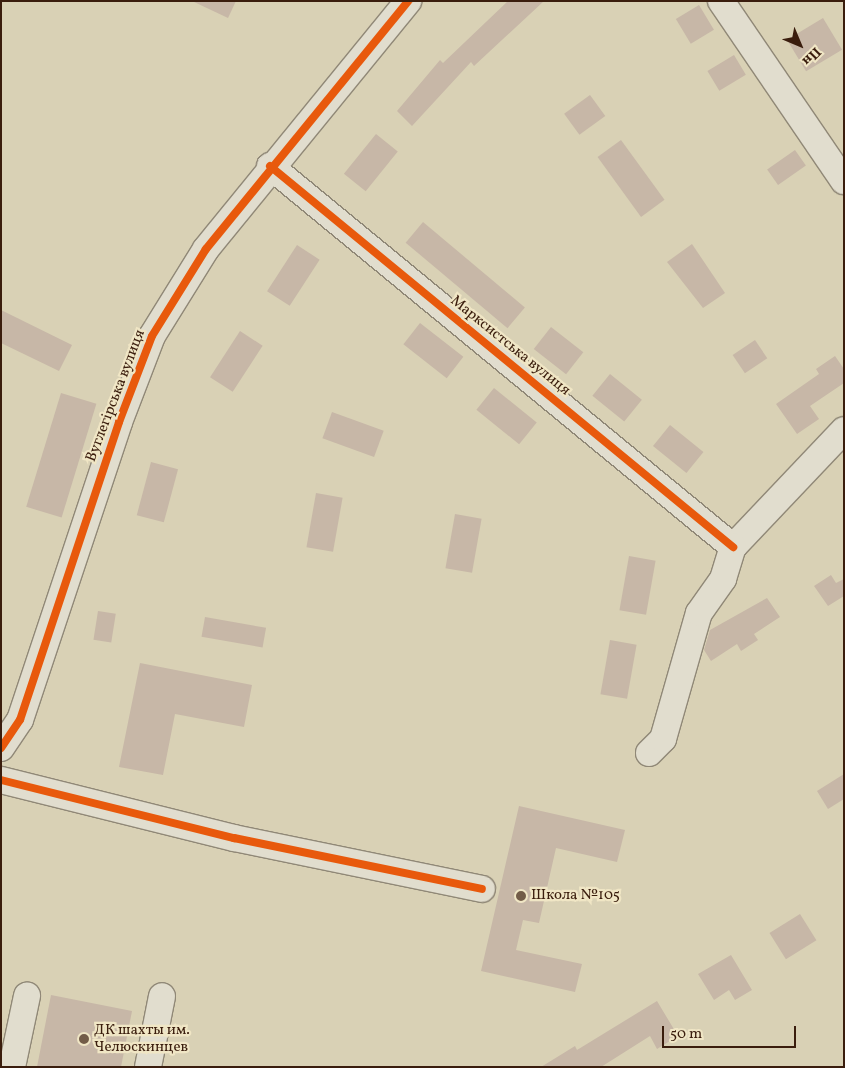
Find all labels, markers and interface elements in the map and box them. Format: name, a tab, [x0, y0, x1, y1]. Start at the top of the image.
north arrow	[775, 20, 825, 70]
text: Пн	[797, 42, 825, 70]
street label: Марксистська вулиця	[446, 292, 574, 400]
street label: Вуглегірська вулиця	[82, 327, 150, 465]
place label: Школа №105	[531, 887, 620, 905]
marker: Школа №105	[515, 890, 527, 902]
scale bar	[665, 1016, 799, 1048]
place label: ДК шахты им. Челюскинцев	[94, 1021, 190, 1056]
text: 50 m	[670, 1024, 702, 1045]
marker: ДК шахты им. Челюскинцев	[78, 1033, 90, 1045]

